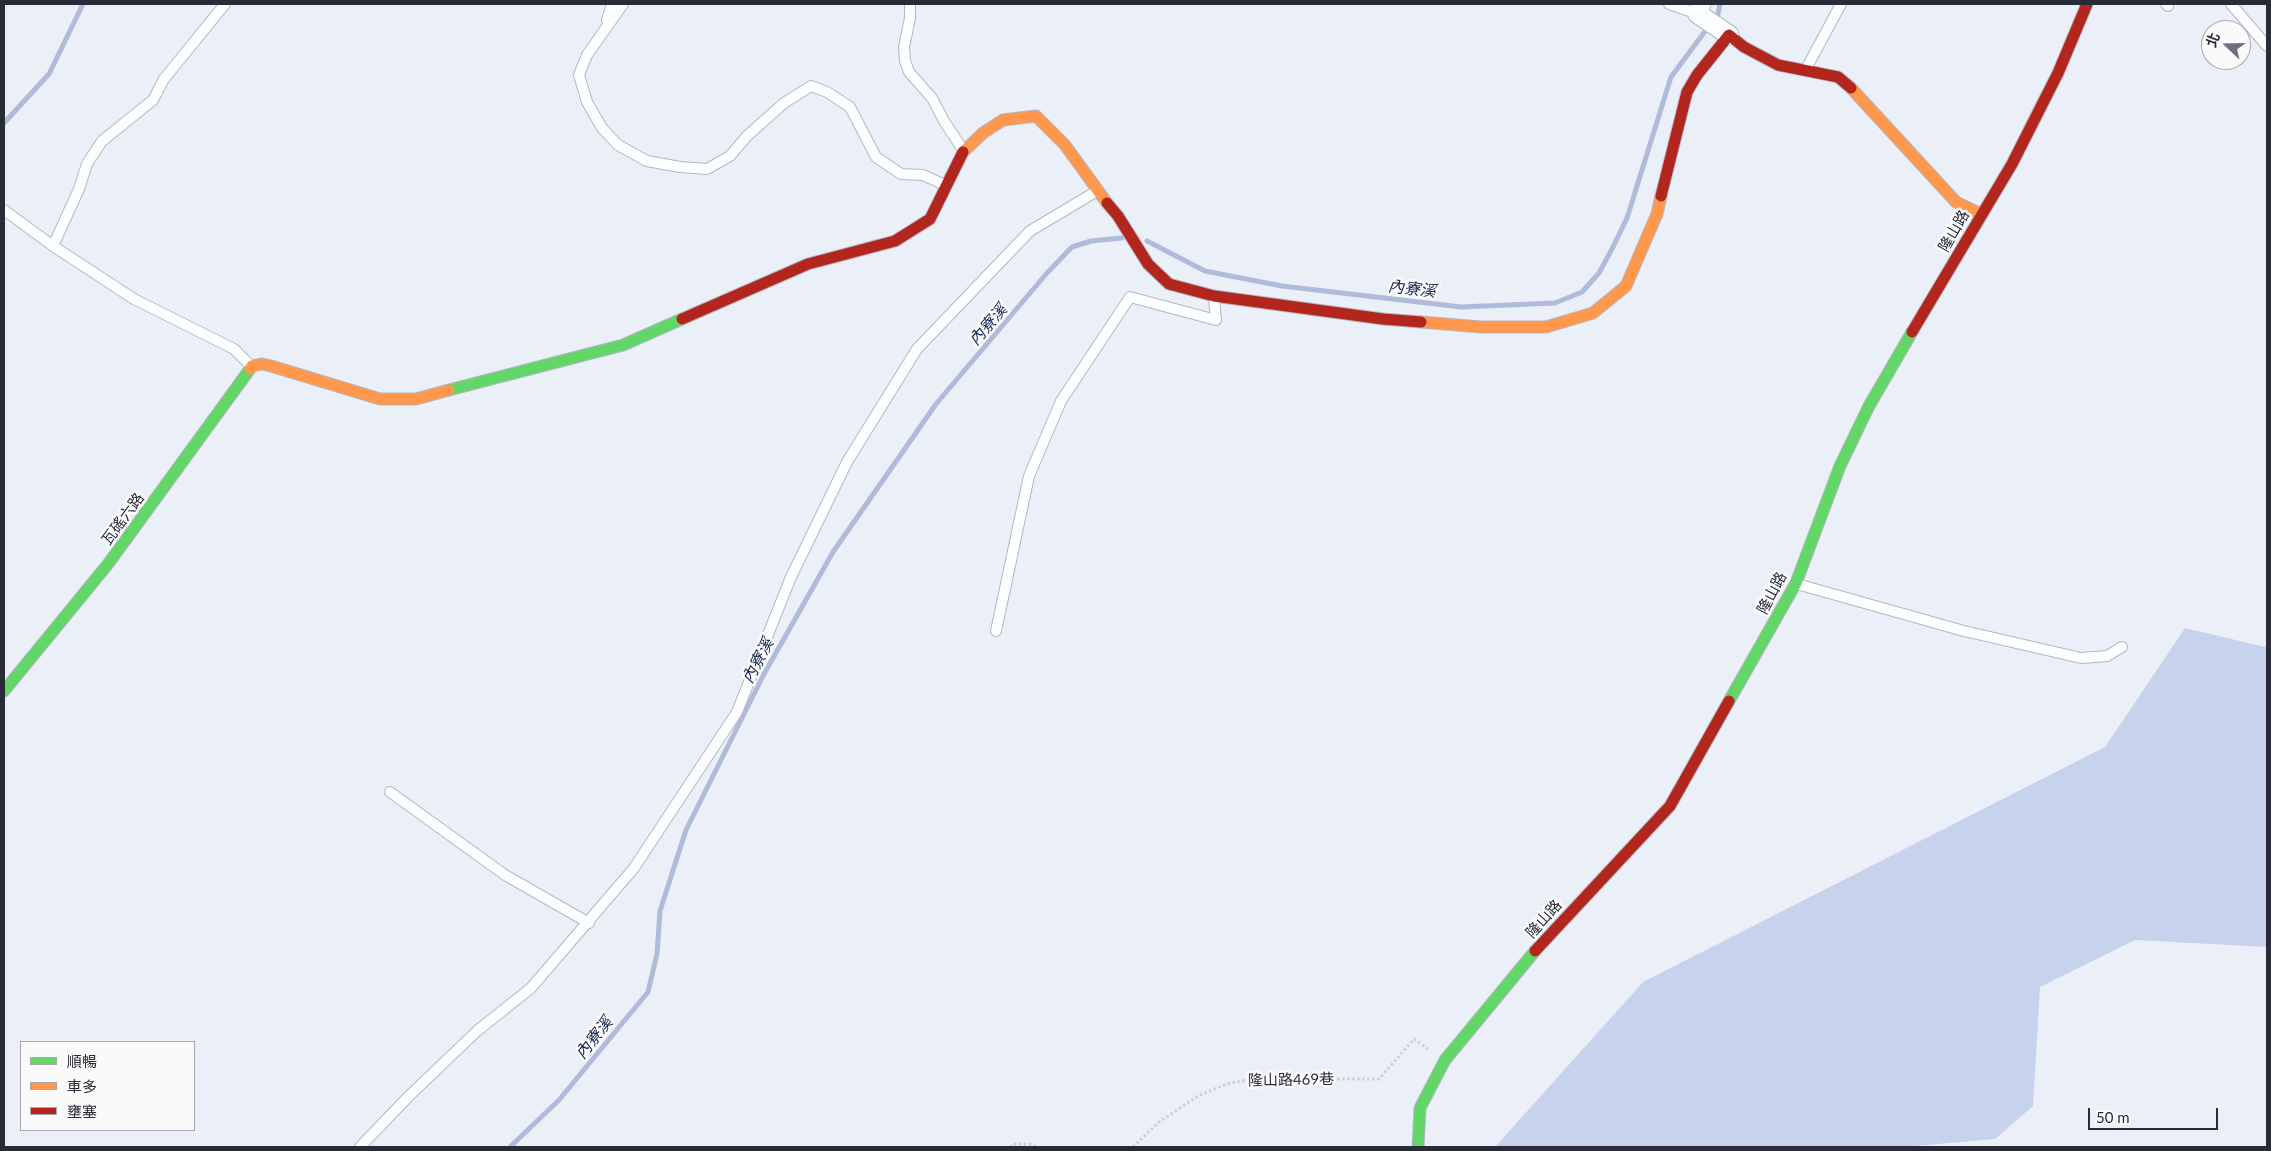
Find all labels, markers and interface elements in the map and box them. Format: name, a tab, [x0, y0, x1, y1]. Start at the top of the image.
north arrow	[2201, 20, 2251, 70]
text: 北	[2202, 30, 2223, 49]
street label: 隆山路	[1935, 207, 1973, 255]
water label: 內寮溪	[1387, 277, 1437, 301]
water label: 內寮溪	[965, 301, 1011, 349]
street label: 瓦磘六路	[98, 489, 148, 549]
street label: 隆山路	[1753, 569, 1791, 617]
water label: 內寮溪	[738, 635, 778, 687]
street label: 隆山路	[1522, 896, 1566, 942]
water label: 內寮溪	[571, 1013, 617, 1063]
legend	[20, 1041, 195, 1131]
text: 順暢	[67, 1052, 97, 1070]
street label: 隆山路469巷	[1248, 1070, 1334, 1090]
text: 車多	[67, 1077, 97, 1095]
scale bar	[2091, 1098, 2221, 1130]
text: 壅塞	[67, 1102, 97, 1120]
text: 50 m	[2096, 1108, 2130, 1126]

